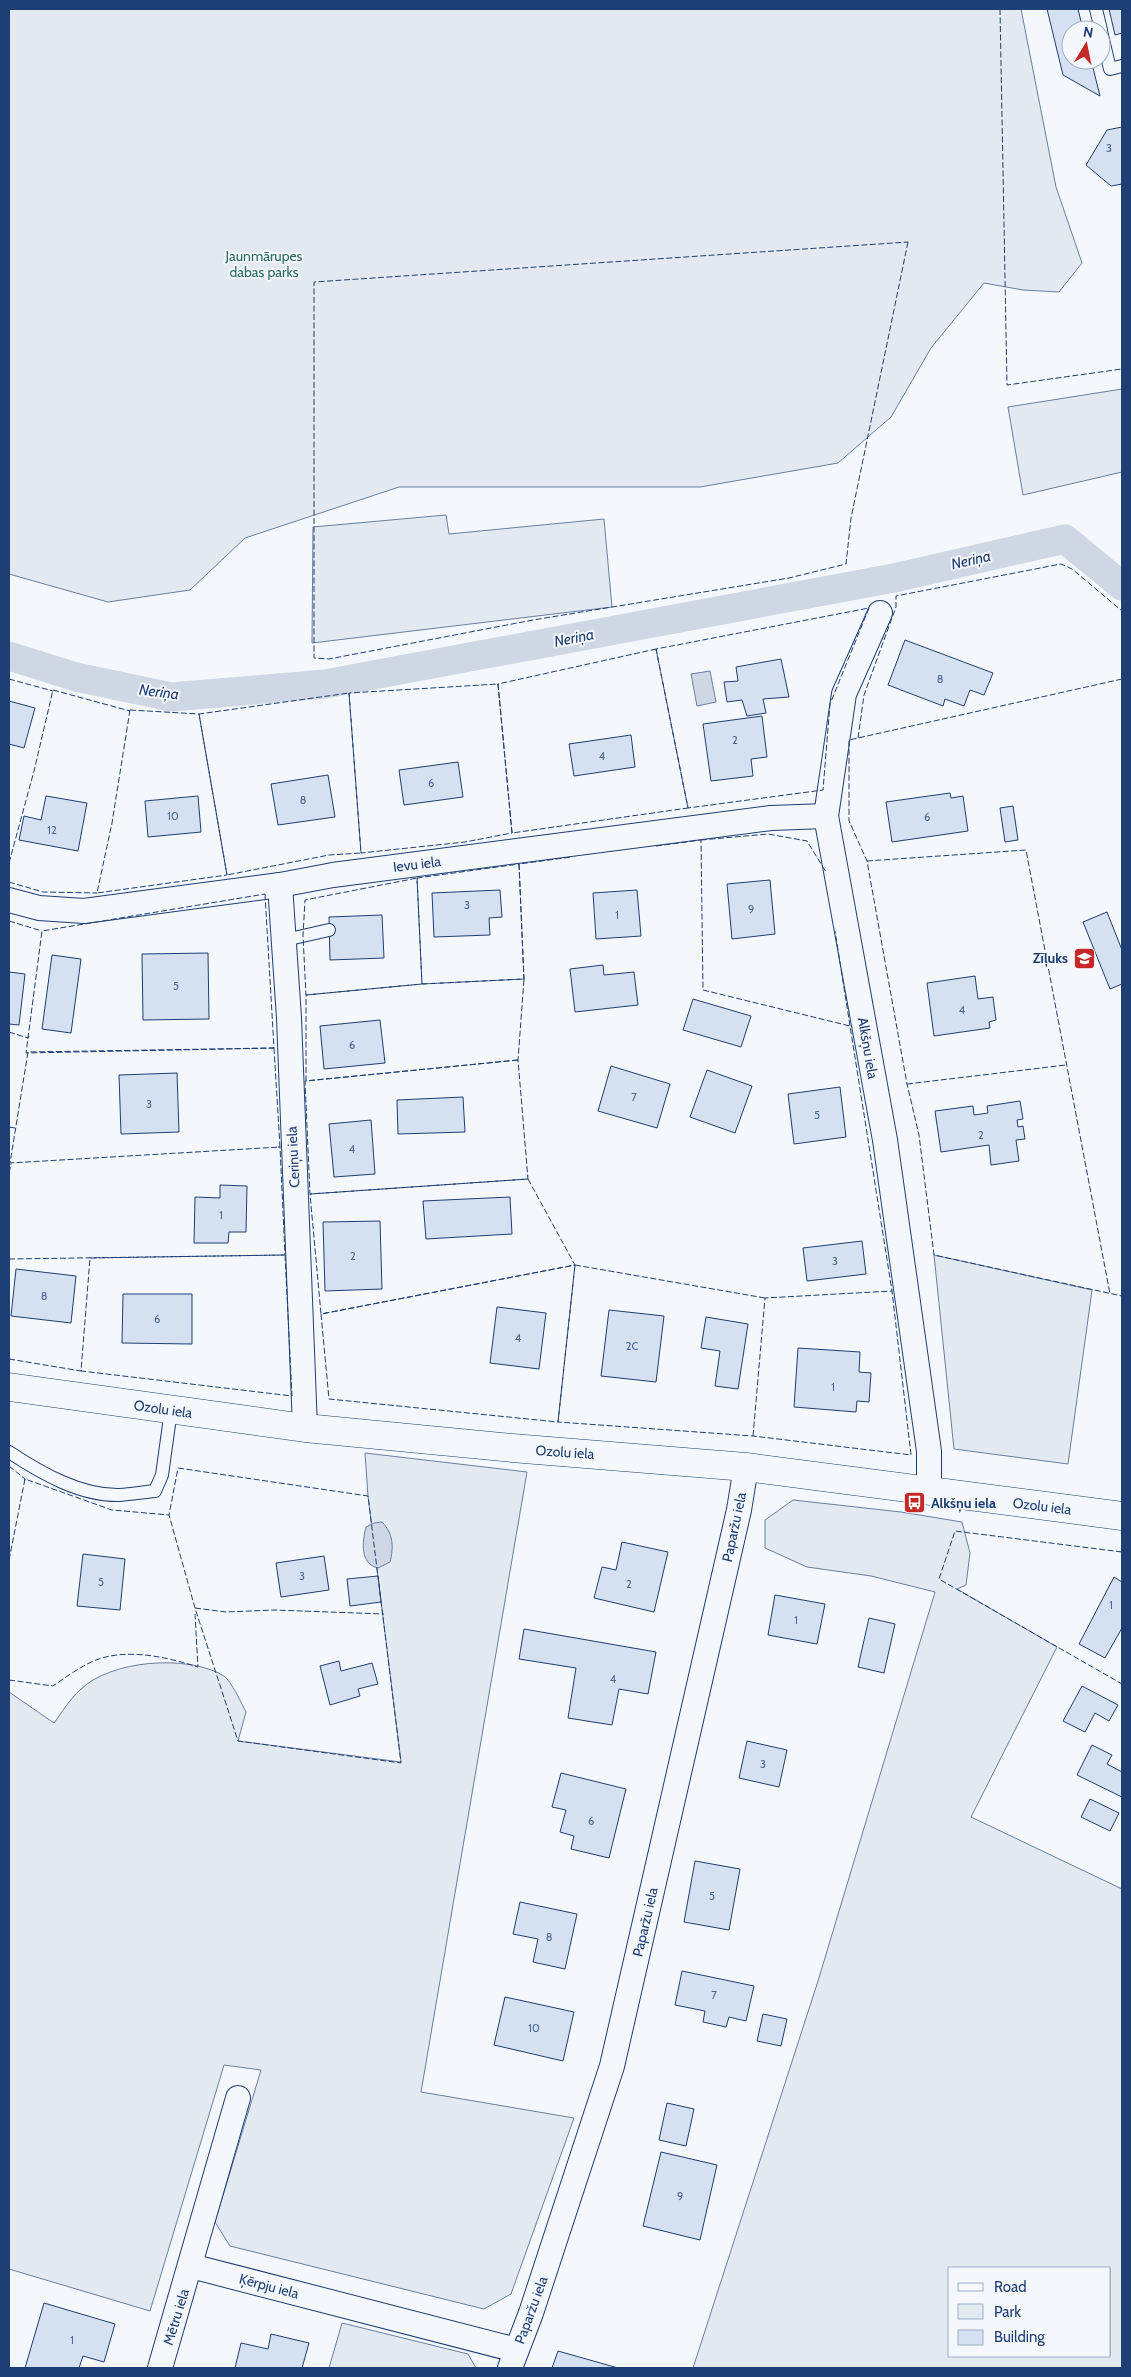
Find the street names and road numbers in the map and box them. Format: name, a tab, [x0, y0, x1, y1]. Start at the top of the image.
street label: Ievu iela	[392, 852, 442, 876]
street label: Alkšņu iela	[854, 1016, 882, 1081]
street label: Ceriņu iela	[282, 1126, 304, 1188]
street label: Ozolu iela	[133, 1396, 194, 1422]
street label: Ozolu iela	[535, 1441, 595, 1463]
street label: Paparžu iela	[718, 1490, 750, 1563]
street label: Ozolu iela	[1012, 1493, 1073, 1519]
street label: Paparžu iela	[628, 1885, 662, 1958]
street label: Ķērpju iela	[237, 2269, 301, 2303]
street label: Paparžu iela	[510, 2273, 552, 2346]
street label: Mētru iela	[159, 2286, 193, 2348]

